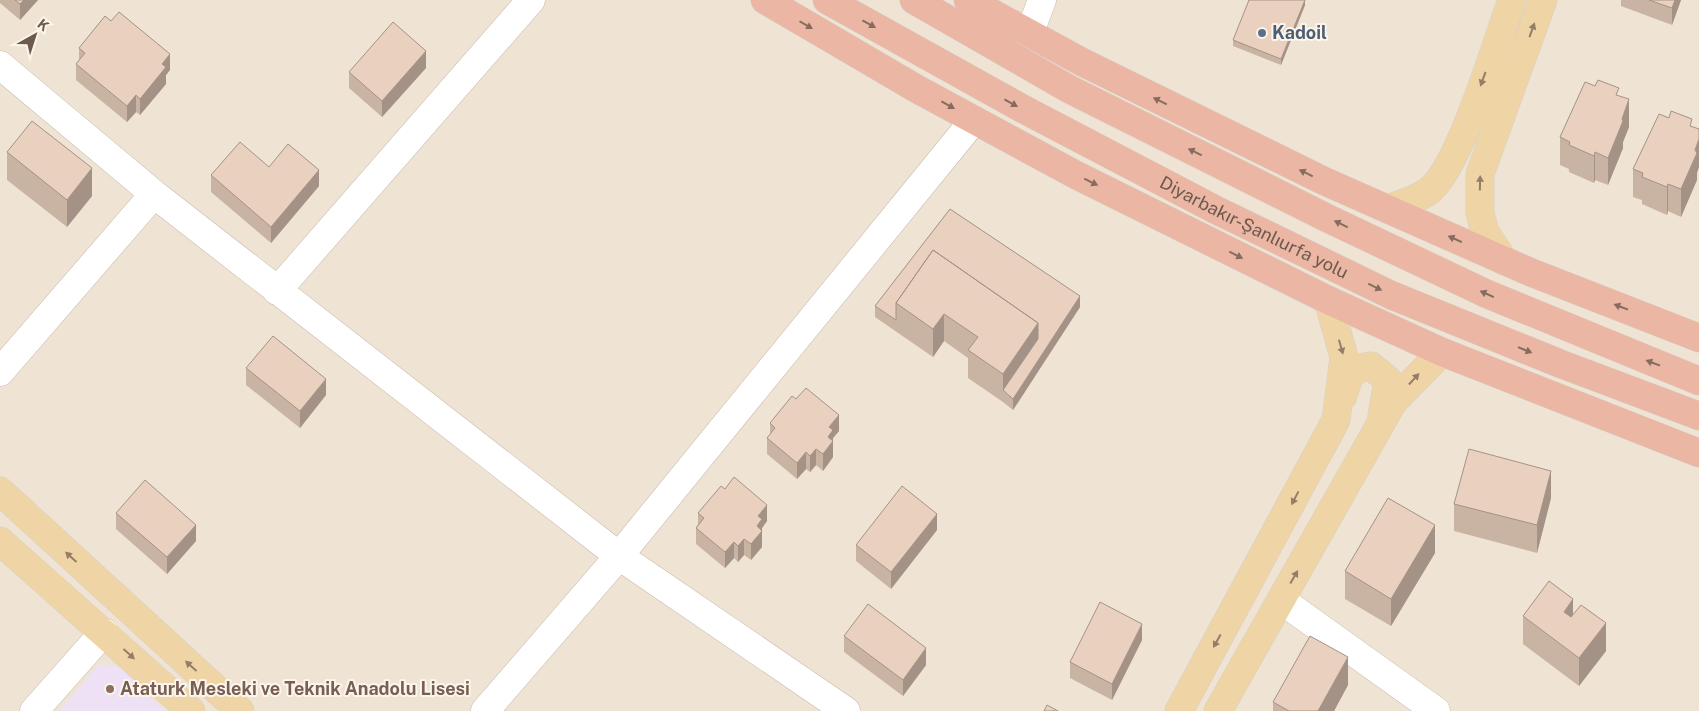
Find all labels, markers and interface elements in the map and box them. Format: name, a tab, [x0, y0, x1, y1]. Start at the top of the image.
north arrow	[10, 10, 60, 60]
text: K	[34, 16, 52, 34]
one-way arrow	[863, 19, 876, 28]
one-way arrow	[799, 21, 814, 29]
place label: Kadoil	[1272, 22, 1327, 43]
one-way arrow	[1528, 22, 1536, 37]
marker: Kadoil	[1256, 27, 1268, 39]
one-way arrow	[1479, 71, 1486, 86]
one-way arrow	[1153, 97, 1168, 105]
one-way arrow	[1005, 98, 1018, 107]
one-way arrow	[940, 101, 955, 109]
one-way arrow	[1188, 148, 1202, 156]
one-way arrow	[1299, 168, 1313, 176]
street label: Diyarbakır-Şanlıurfa yolu	[1156, 172, 1352, 283]
one-way arrow	[1476, 175, 1484, 191]
one-way arrow	[1084, 178, 1098, 186]
one-way arrow	[1333, 220, 1348, 228]
one-way arrow	[1448, 234, 1462, 242]
one-way arrow	[1229, 251, 1243, 259]
one-way arrow	[1368, 283, 1382, 291]
one-way arrow	[1480, 290, 1494, 298]
one-way arrow	[1614, 303, 1628, 311]
one-way arrow	[1338, 339, 1346, 354]
one-way arrow	[1518, 346, 1532, 354]
one-way arrow	[1646, 359, 1661, 366]
one-way arrow	[1408, 373, 1420, 385]
one-way arrow	[1290, 491, 1299, 505]
one-way arrow	[66, 551, 78, 563]
one-way arrow	[1289, 570, 1298, 584]
one-way arrow	[1213, 634, 1221, 648]
one-way arrow	[122, 649, 135, 660]
one-way arrow	[186, 660, 198, 672]
place label: Ataturk Mesleki ve Teknik Anadolu Lisesi	[120, 678, 470, 699]
marker: Ataturk Mesleki ve Teknik Anadolu Lisesi	[104, 683, 116, 695]

